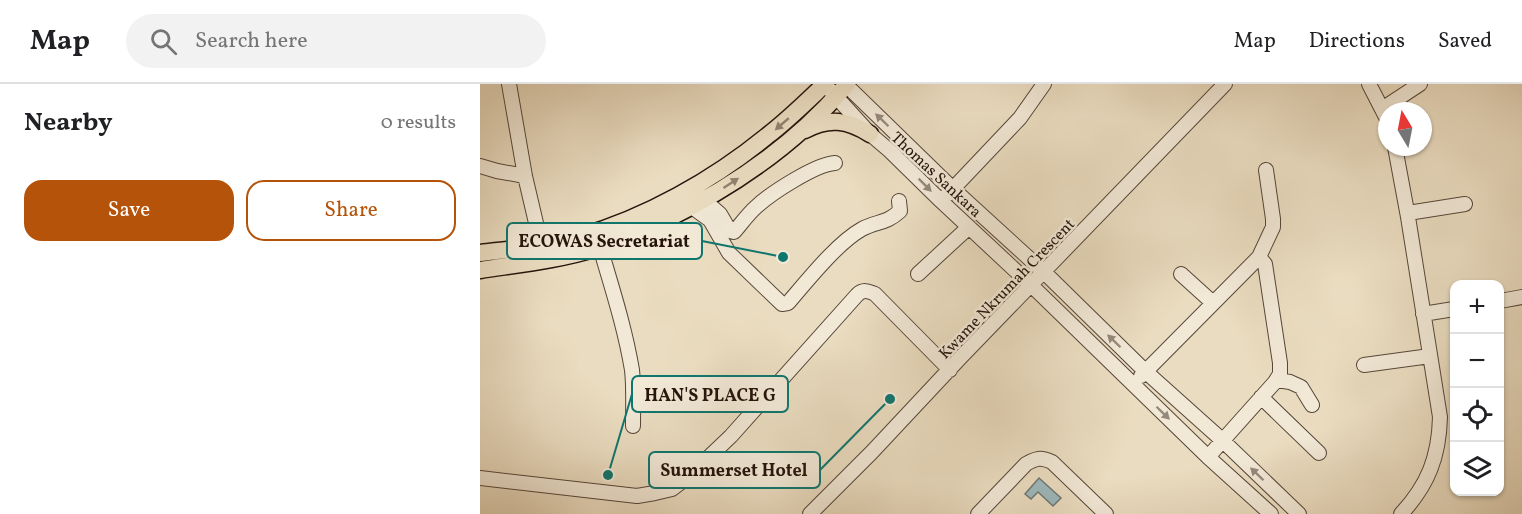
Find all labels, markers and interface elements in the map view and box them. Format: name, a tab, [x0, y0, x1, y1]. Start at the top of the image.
search box	[126, 14, 546, 68]
text: Map	[30, 22, 90, 61]
icon: search	[147, 25, 180, 58]
text: Search here	[195, 26, 308, 57]
text: Map	[1234, 27, 1276, 56]
text: Directions	[1309, 27, 1405, 56]
text: Saved	[1438, 27, 1492, 56]
north arrow	[1378, 102, 1432, 156]
text: Nearby	[24, 105, 113, 141]
text: 0 results	[381, 109, 456, 137]
one-way arrow	[875, 113, 889, 127]
one-way arrow	[775, 117, 790, 130]
street label: Thomas Sankara	[885, 128, 986, 223]
one-way arrow	[918, 177, 932, 191]
one-way arrow	[723, 178, 739, 189]
button: Save	[24, 180, 234, 241]
button: Share	[246, 180, 456, 241]
street label: Kwame Nkrumah Crescent	[934, 214, 1081, 365]
callout: ECOWAS Secretariat	[507, 223, 702, 259]
text: ECOWAS Secretariat	[518, 230, 690, 255]
map controls	[1450, 280, 1504, 496]
button: +	[1450, 280, 1504, 334]
one-way arrow	[1107, 334, 1122, 348]
button: −	[1450, 334, 1504, 388]
callout: HAN'S PLACE G	[632, 376, 788, 412]
text: HAN'S PLACE G	[644, 384, 776, 409]
button: locate	[1450, 388, 1504, 442]
one-way arrow	[1156, 406, 1170, 420]
button: layers	[1450, 442, 1504, 496]
callout: Summerset Hotel	[649, 452, 820, 488]
text: Summerset Hotel	[660, 459, 808, 484]
one-way arrow	[1251, 467, 1265, 481]

